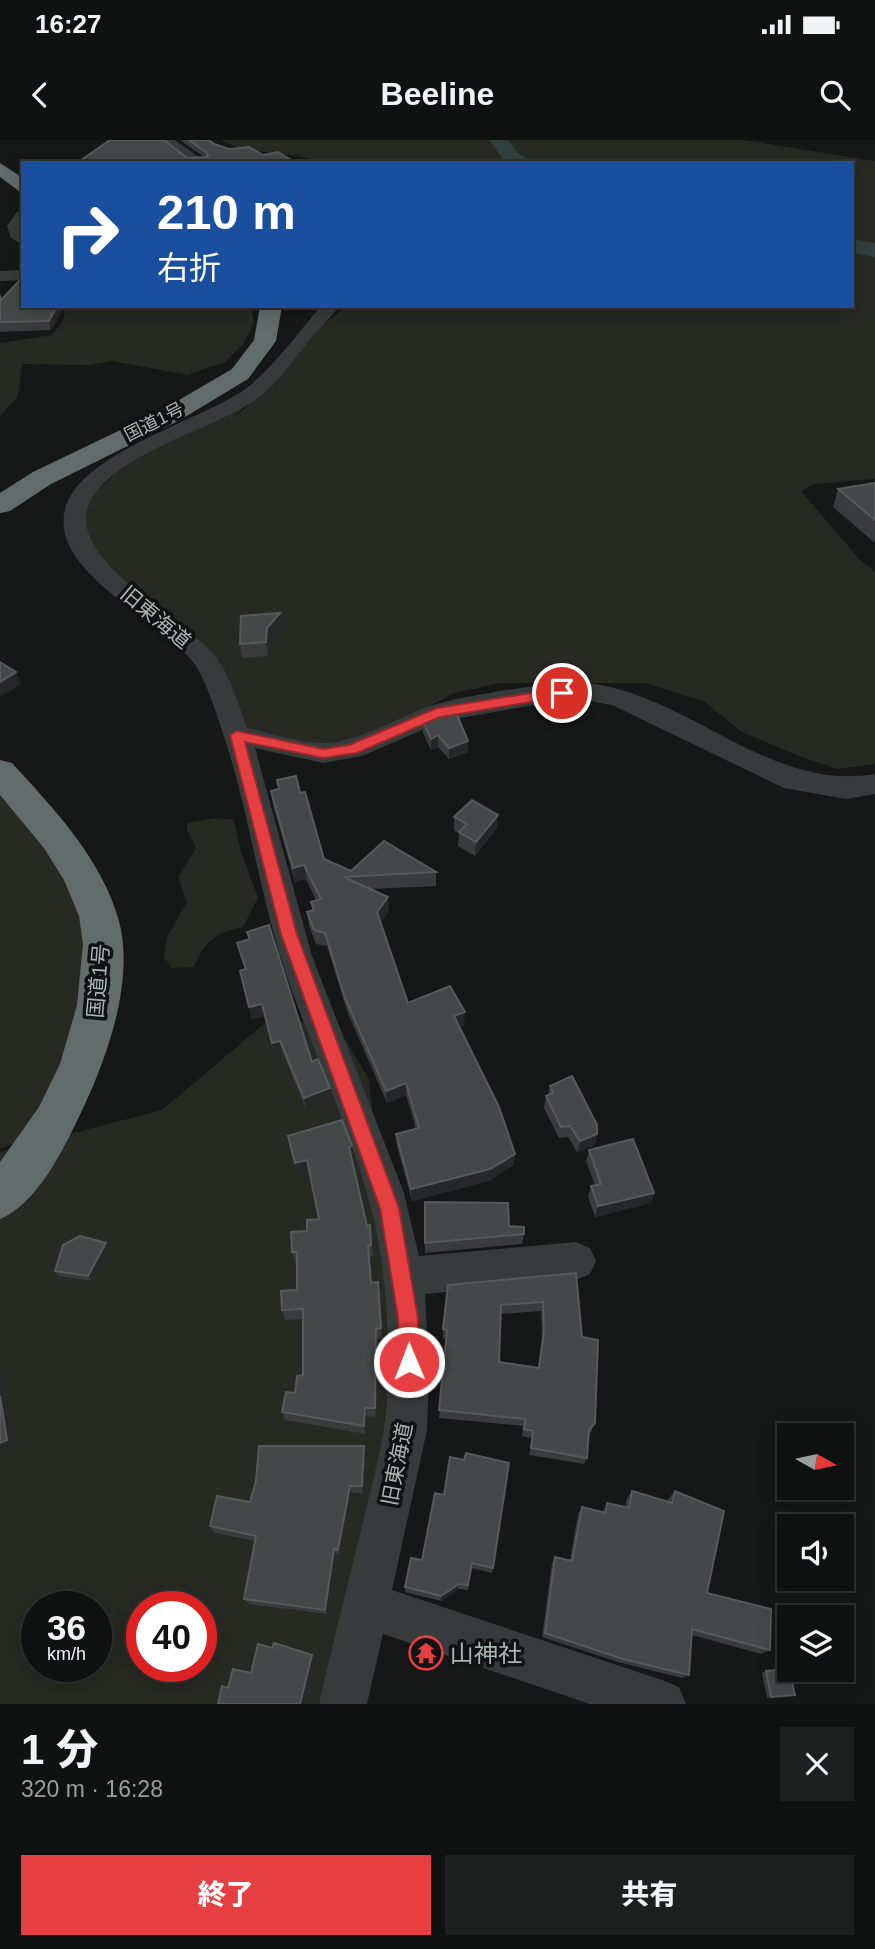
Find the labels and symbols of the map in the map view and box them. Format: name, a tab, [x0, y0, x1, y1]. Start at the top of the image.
street label: 国道1号	[121, 399, 187, 445]
street label: 旧東海道	[116, 581, 196, 653]
pin	[532, 663, 592, 723]
street label: 国道1号	[83, 943, 113, 1019]
position arrow	[372, 1325, 446, 1399]
street label: 旧東海道	[378, 1421, 416, 1507]
north arrow	[777, 1423, 854, 1500]
speed limit sign: 40	[126, 1591, 217, 1682]
temple icon: 山神社	[407, 1634, 445, 1672]
place label: 山神社	[450, 1640, 522, 1667]

